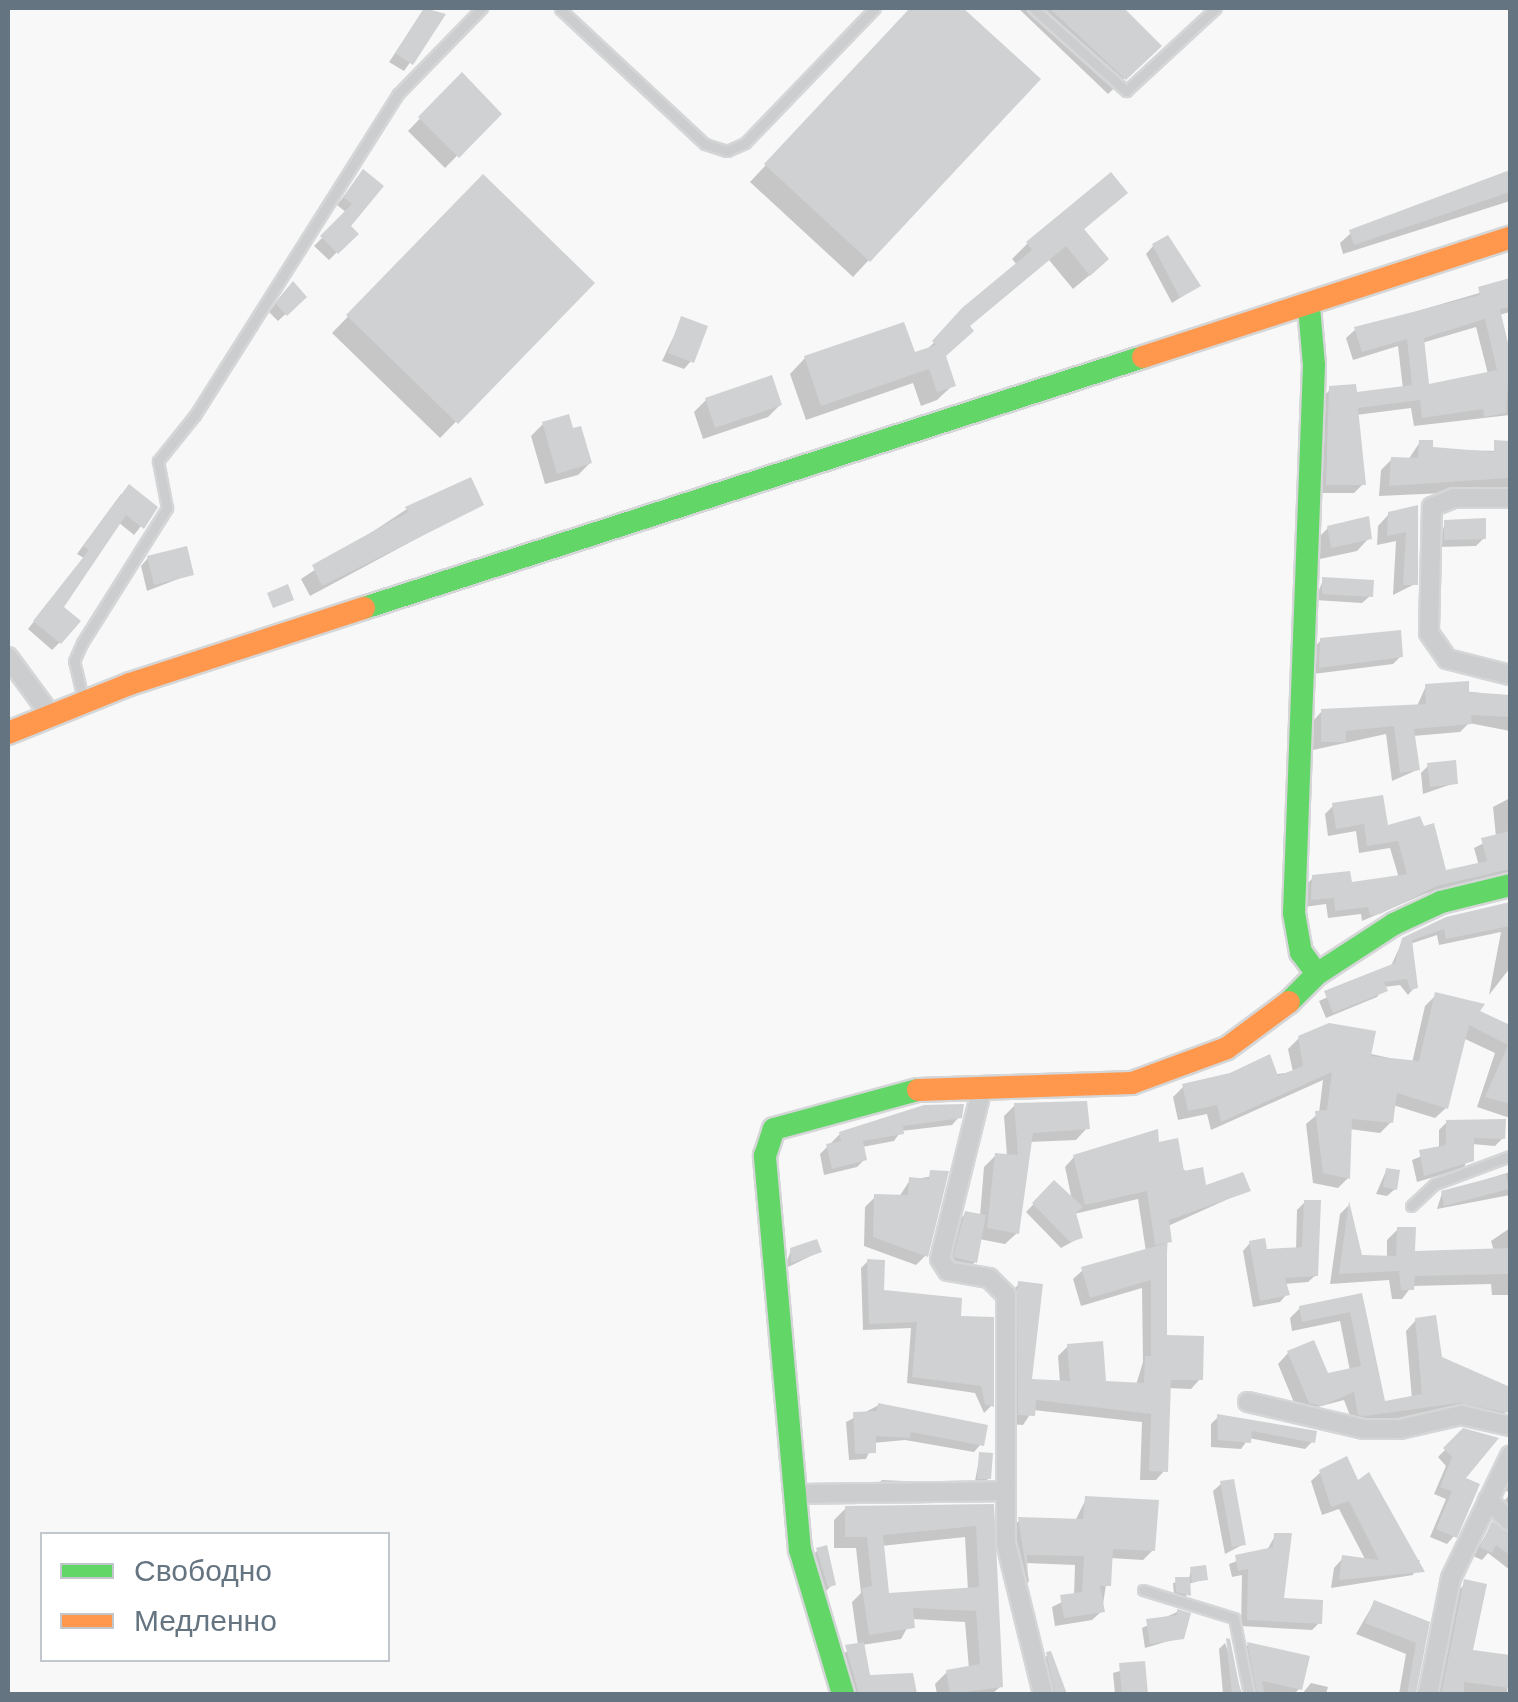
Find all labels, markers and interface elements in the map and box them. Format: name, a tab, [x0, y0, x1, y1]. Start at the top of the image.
legend	[40, 1532, 390, 1662]
text: Свободно	[134, 1554, 272, 1587]
text: Медленно	[134, 1604, 277, 1637]

